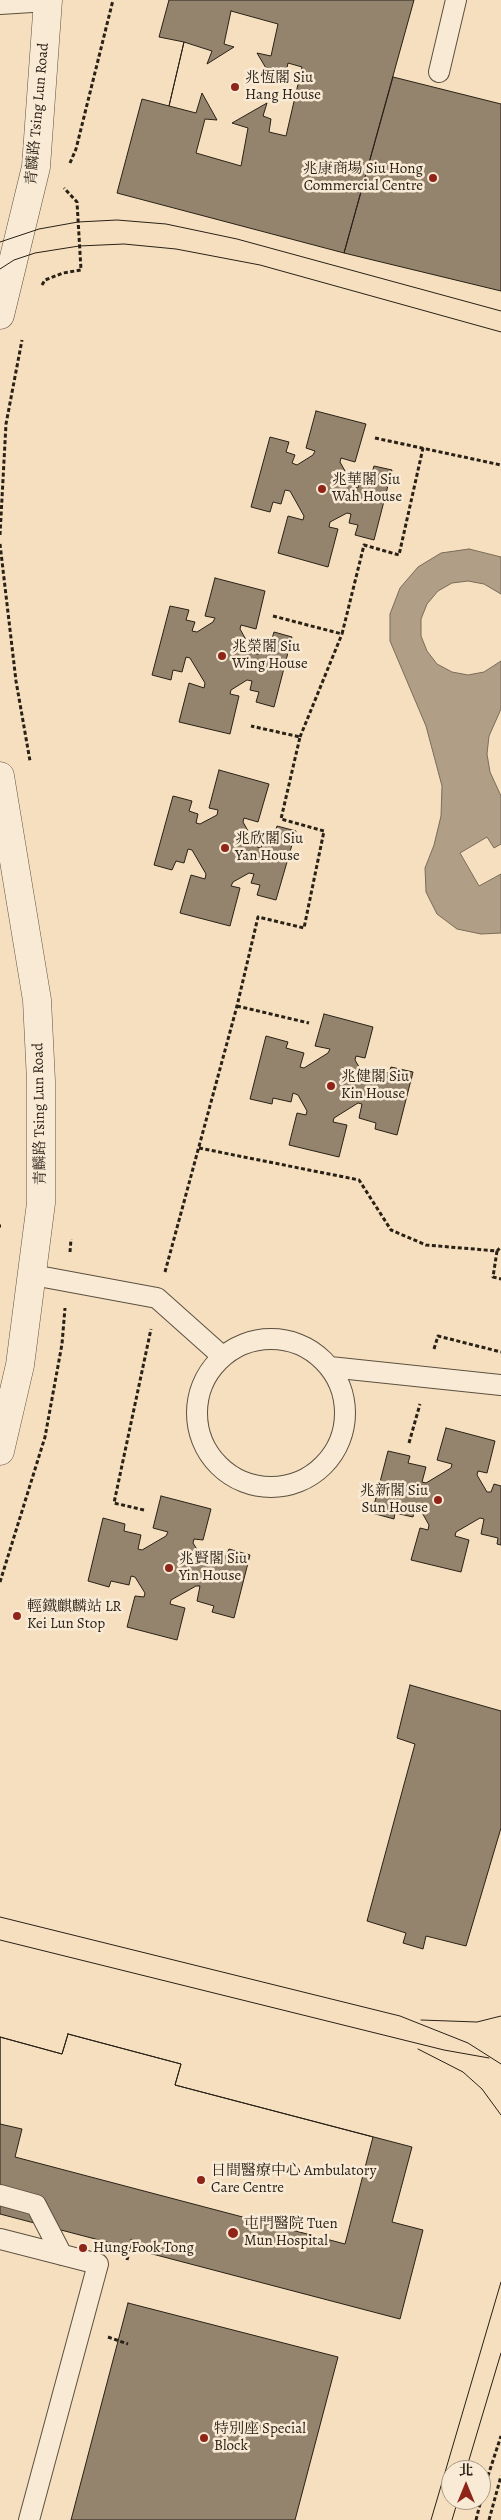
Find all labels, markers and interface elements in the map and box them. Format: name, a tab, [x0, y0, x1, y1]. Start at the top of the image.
street label: 青麟路 Tsing Lun Road	[23, 42, 53, 186]
place label: 兆恆閣 Siu Hang House	[245, 69, 321, 104]
marker: 兆恆閣 Siu Hang House	[229, 81, 241, 93]
place label: 兆康商場 Siu Hong Commercial Centre	[303, 160, 423, 195]
marker: 兆康商場 Siu Hong Commercial Centre	[427, 172, 439, 184]
place label: 兆華閣 Siu Wah House	[332, 471, 402, 506]
marker: 兆華閣 Siu Wah House	[316, 483, 328, 495]
place label: 兆榮閣 Siu Wing House	[232, 638, 308, 673]
marker: 兆榮閣 Siu Wing House	[216, 650, 228, 662]
place label: 兆欣閣 Siu Yan House	[235, 830, 303, 865]
marker: 兆欣閣 Siu Yan House	[219, 842, 231, 854]
street label: 青麟路 Tsing Lun Road	[30, 1043, 50, 1185]
place label: 兆健閣 Siu Kin House	[341, 1068, 409, 1103]
marker: 兆健閣 Siu Kin House	[325, 1080, 337, 1092]
place label: 兆新閣 Siu Sun House	[360, 1482, 428, 1517]
marker: 兆新閣 Siu Sun House	[432, 1494, 444, 1506]
place label: 兆賢閣 Siu Yin House	[179, 1550, 247, 1585]
marker: 兆賢閣 Siu Yin House	[163, 1562, 175, 1574]
place label: 輕鐵麒麟站 LR Kei Lun Stop	[27, 1598, 121, 1633]
marker: 輕鐵麒麟站 LR Kei Lun Stop	[11, 1610, 23, 1622]
place label: 日間醫療中心 Ambulatory Care Centre	[211, 2162, 376, 2197]
marker: 日間醫療中心 Ambulatory Care Centre	[195, 2174, 207, 2186]
place label: 屯門醫院 Tuen Mun Hospital	[244, 2215, 338, 2250]
marker: 屯門醫院 Tuen Mun Hospital	[226, 2226, 240, 2240]
place label: Hung Fook Tong	[93, 2239, 194, 2257]
marker: Hung Fook Tong	[77, 2242, 89, 2254]
place label: 特別座 Special Block	[214, 2420, 306, 2455]
marker: 特別座 Special Block	[198, 2432, 210, 2444]
north arrow	[441, 2460, 491, 2510]
text: 北	[459, 2461, 473, 2480]

